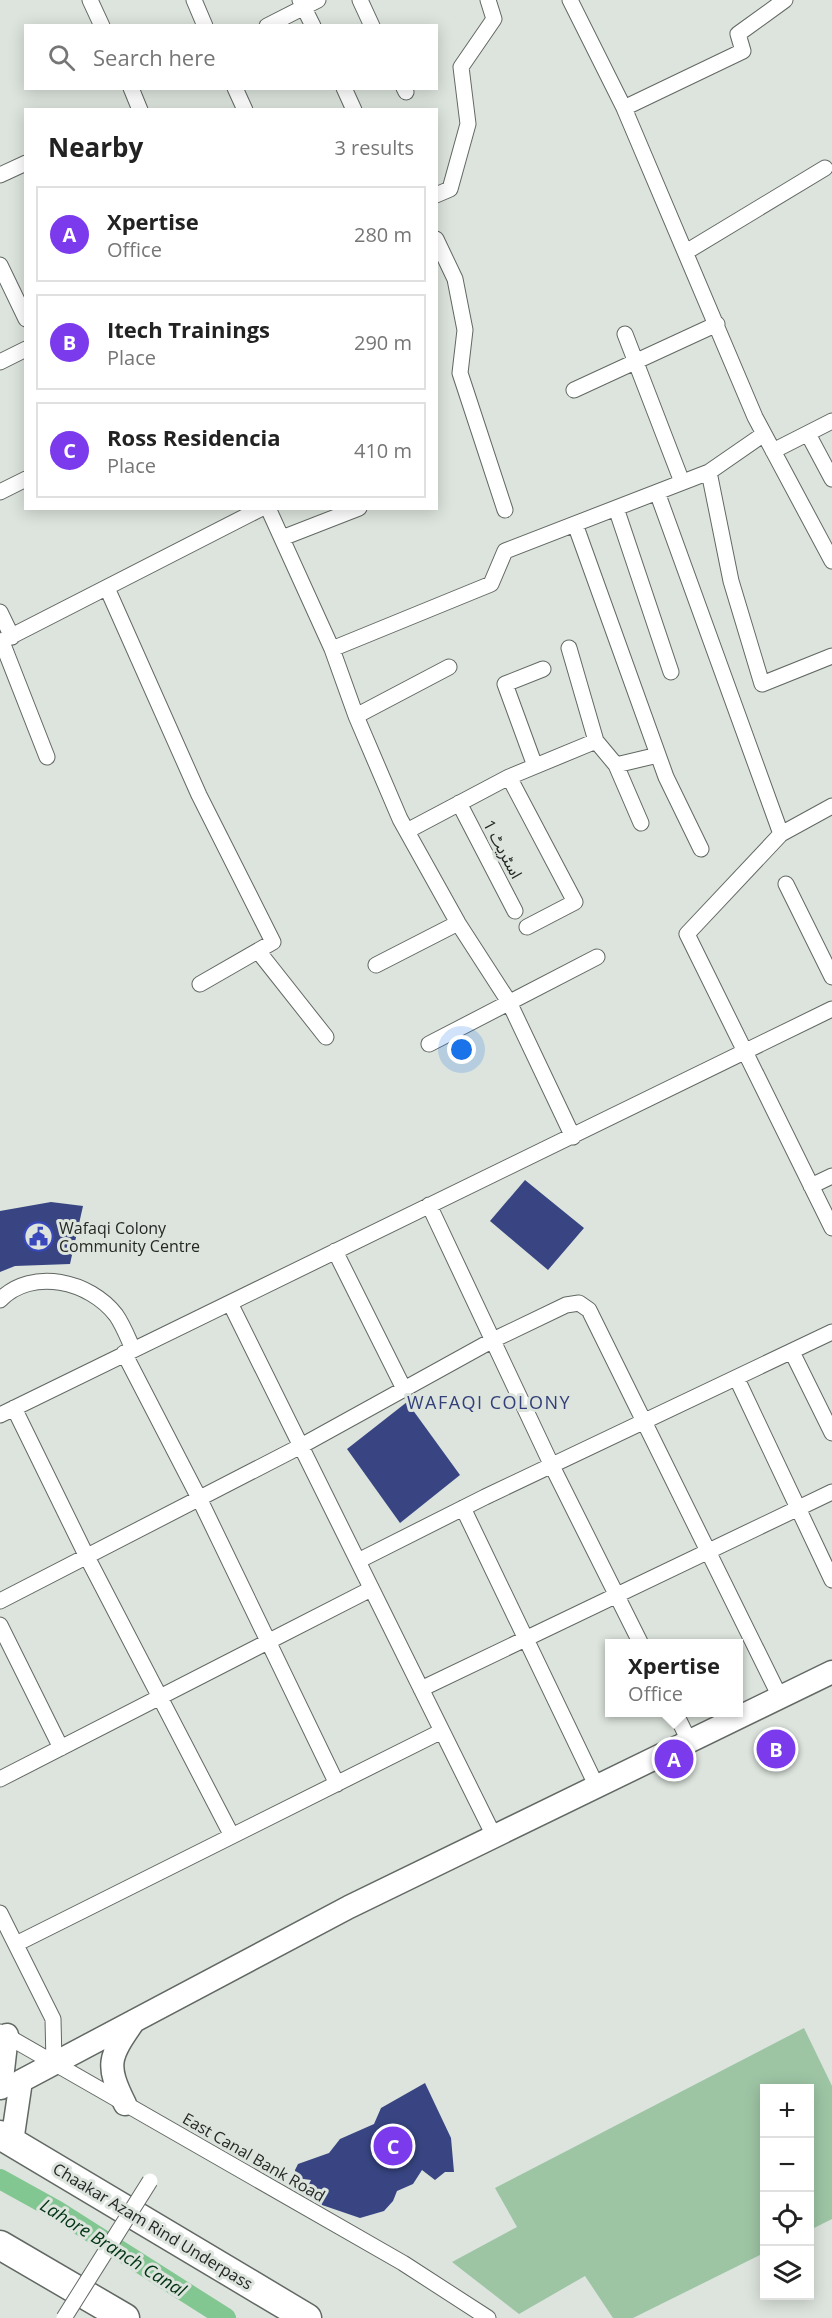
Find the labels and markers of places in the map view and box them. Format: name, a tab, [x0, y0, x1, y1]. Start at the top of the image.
place label: Wafaqi Colony Community Centre	[59, 1217, 200, 1257]
public building icon: Wafaqi Colony Community Centre	[22, 1221, 54, 1253]
pin: B	[756, 1726, 796, 1772]
pin: A	[654, 1736, 694, 1782]
pin: C	[374, 2124, 412, 2168]

